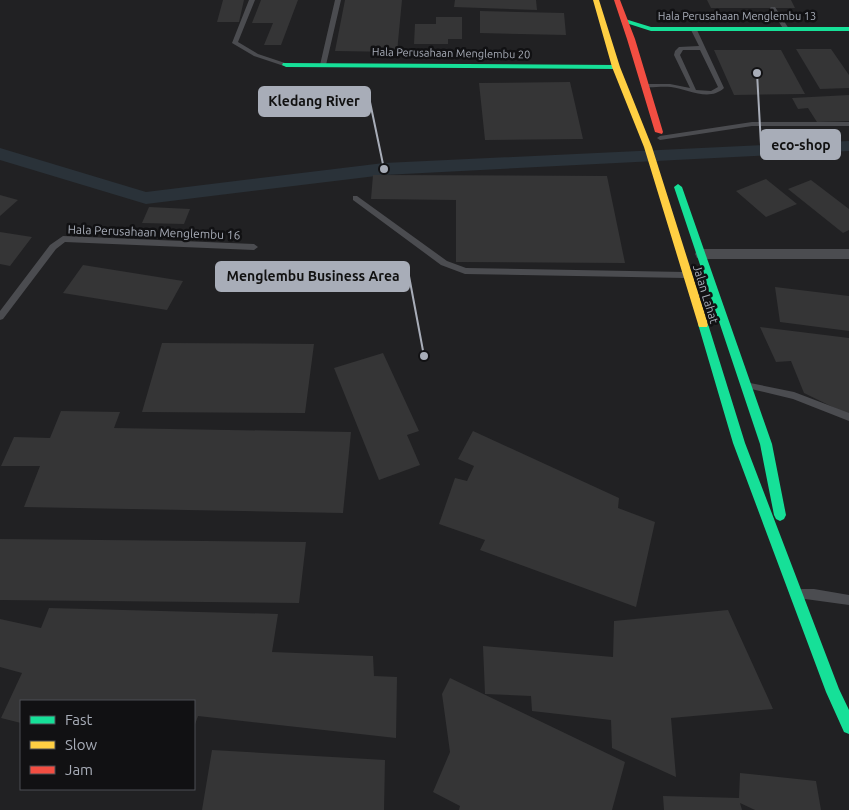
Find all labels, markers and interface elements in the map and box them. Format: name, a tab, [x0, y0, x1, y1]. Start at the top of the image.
street label: Hala Perusahaan Menglembu 13	[658, 10, 816, 22]
street label: Hala Perusahaan Menglembu 20	[372, 46, 530, 60]
callout: Kledang River	[259, 87, 370, 116]
text: Kledang River	[268, 93, 360, 109]
callout: eco-shop	[761, 130, 840, 159]
text: eco-shop	[771, 137, 831, 153]
street label: Hala Perusahaan Menglembu 16	[67, 222, 241, 242]
callout: Menglembu Business Area	[216, 262, 409, 291]
street label: Jalan Lahat	[691, 263, 721, 325]
text: Menglembu Business Area	[226, 268, 400, 284]
legend	[20, 700, 195, 790]
text: Fast	[65, 711, 93, 728]
text: Slow	[65, 736, 98, 753]
text: Jam	[65, 761, 93, 778]

